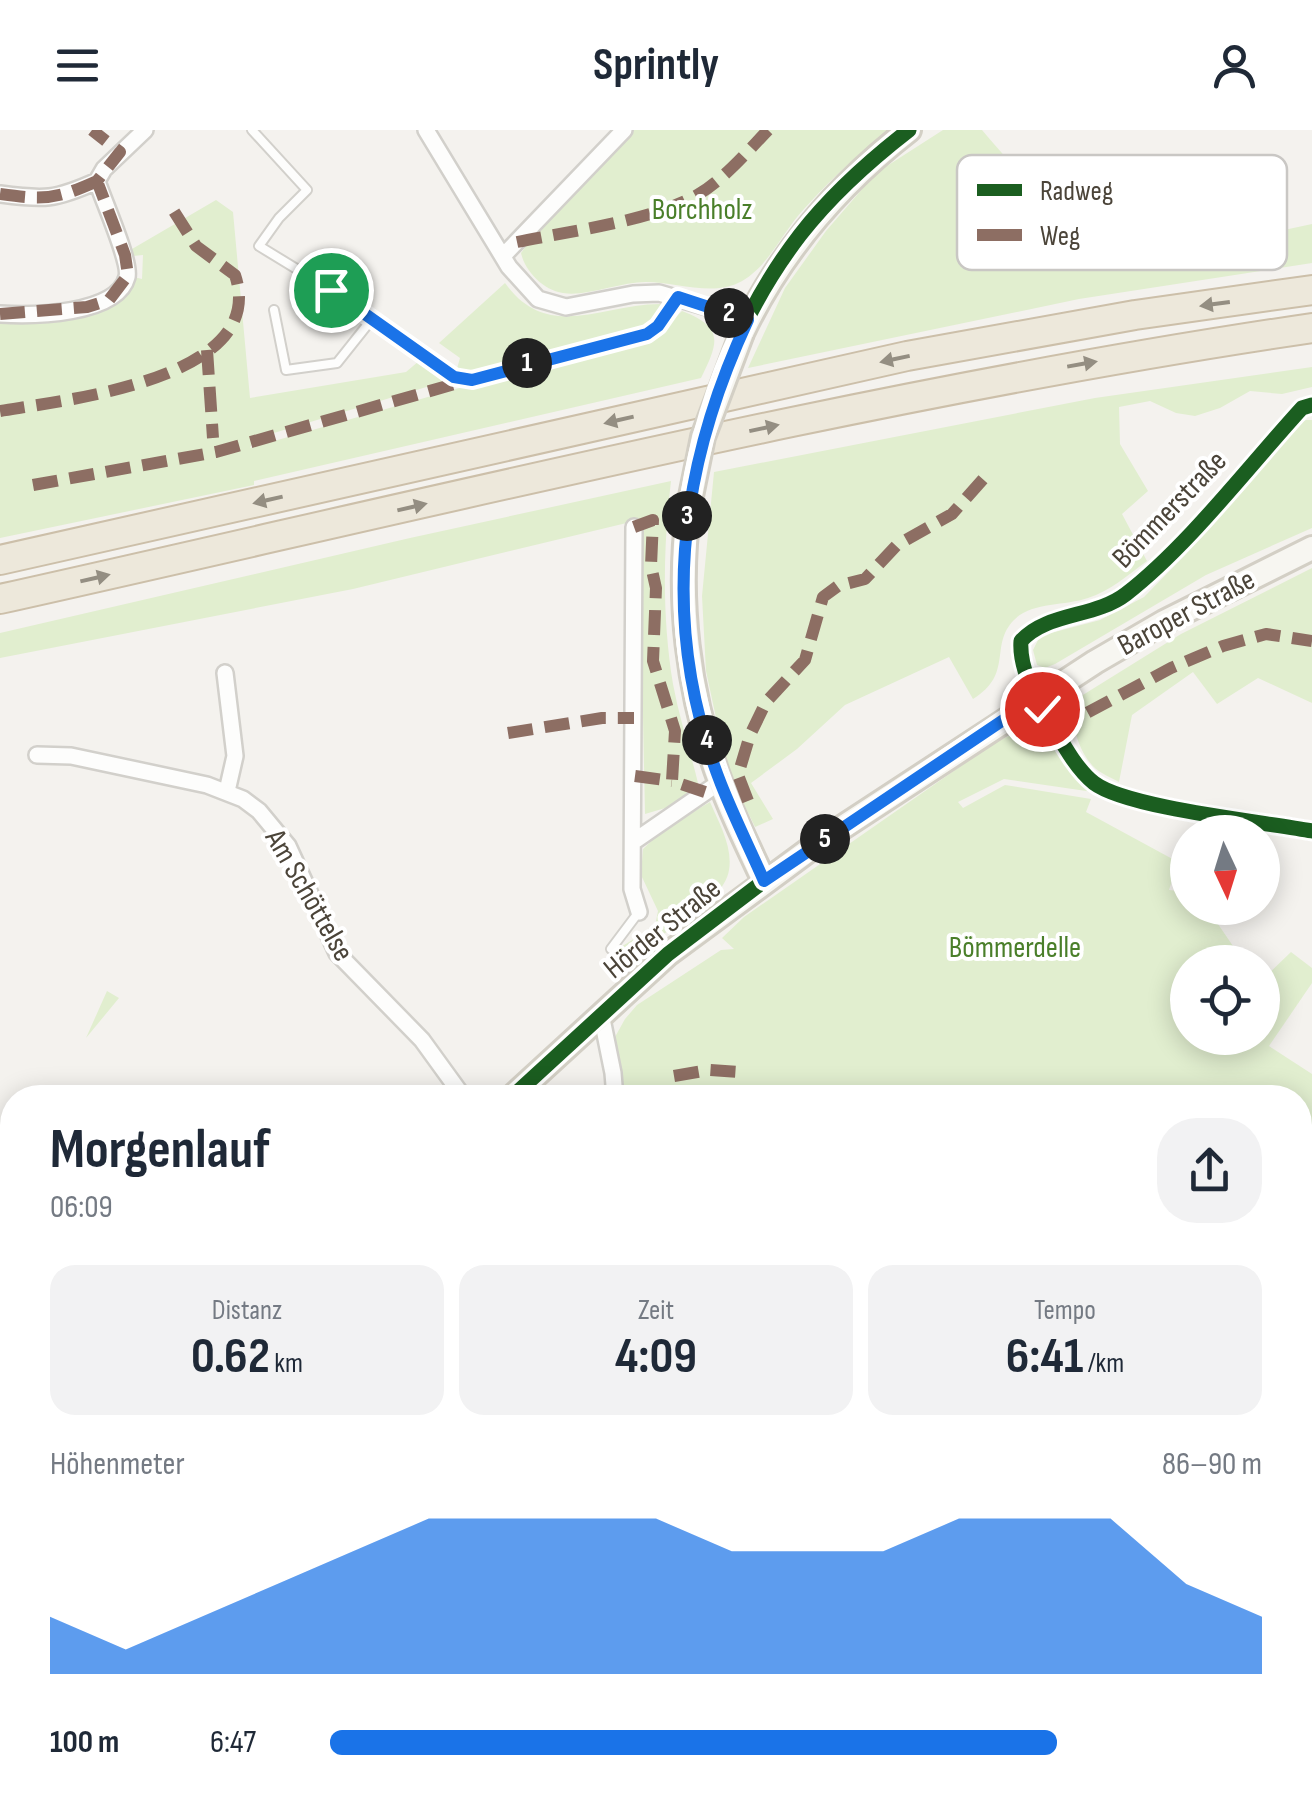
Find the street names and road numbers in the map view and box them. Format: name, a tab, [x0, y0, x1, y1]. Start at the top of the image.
street label: Bömmerstraße	[1105, 444, 1234, 576]
street label: Baroper Straße	[1112, 562, 1261, 664]
street label: Am Schöttelse	[257, 822, 361, 968]
street label: Hörder Straße	[597, 871, 728, 987]

